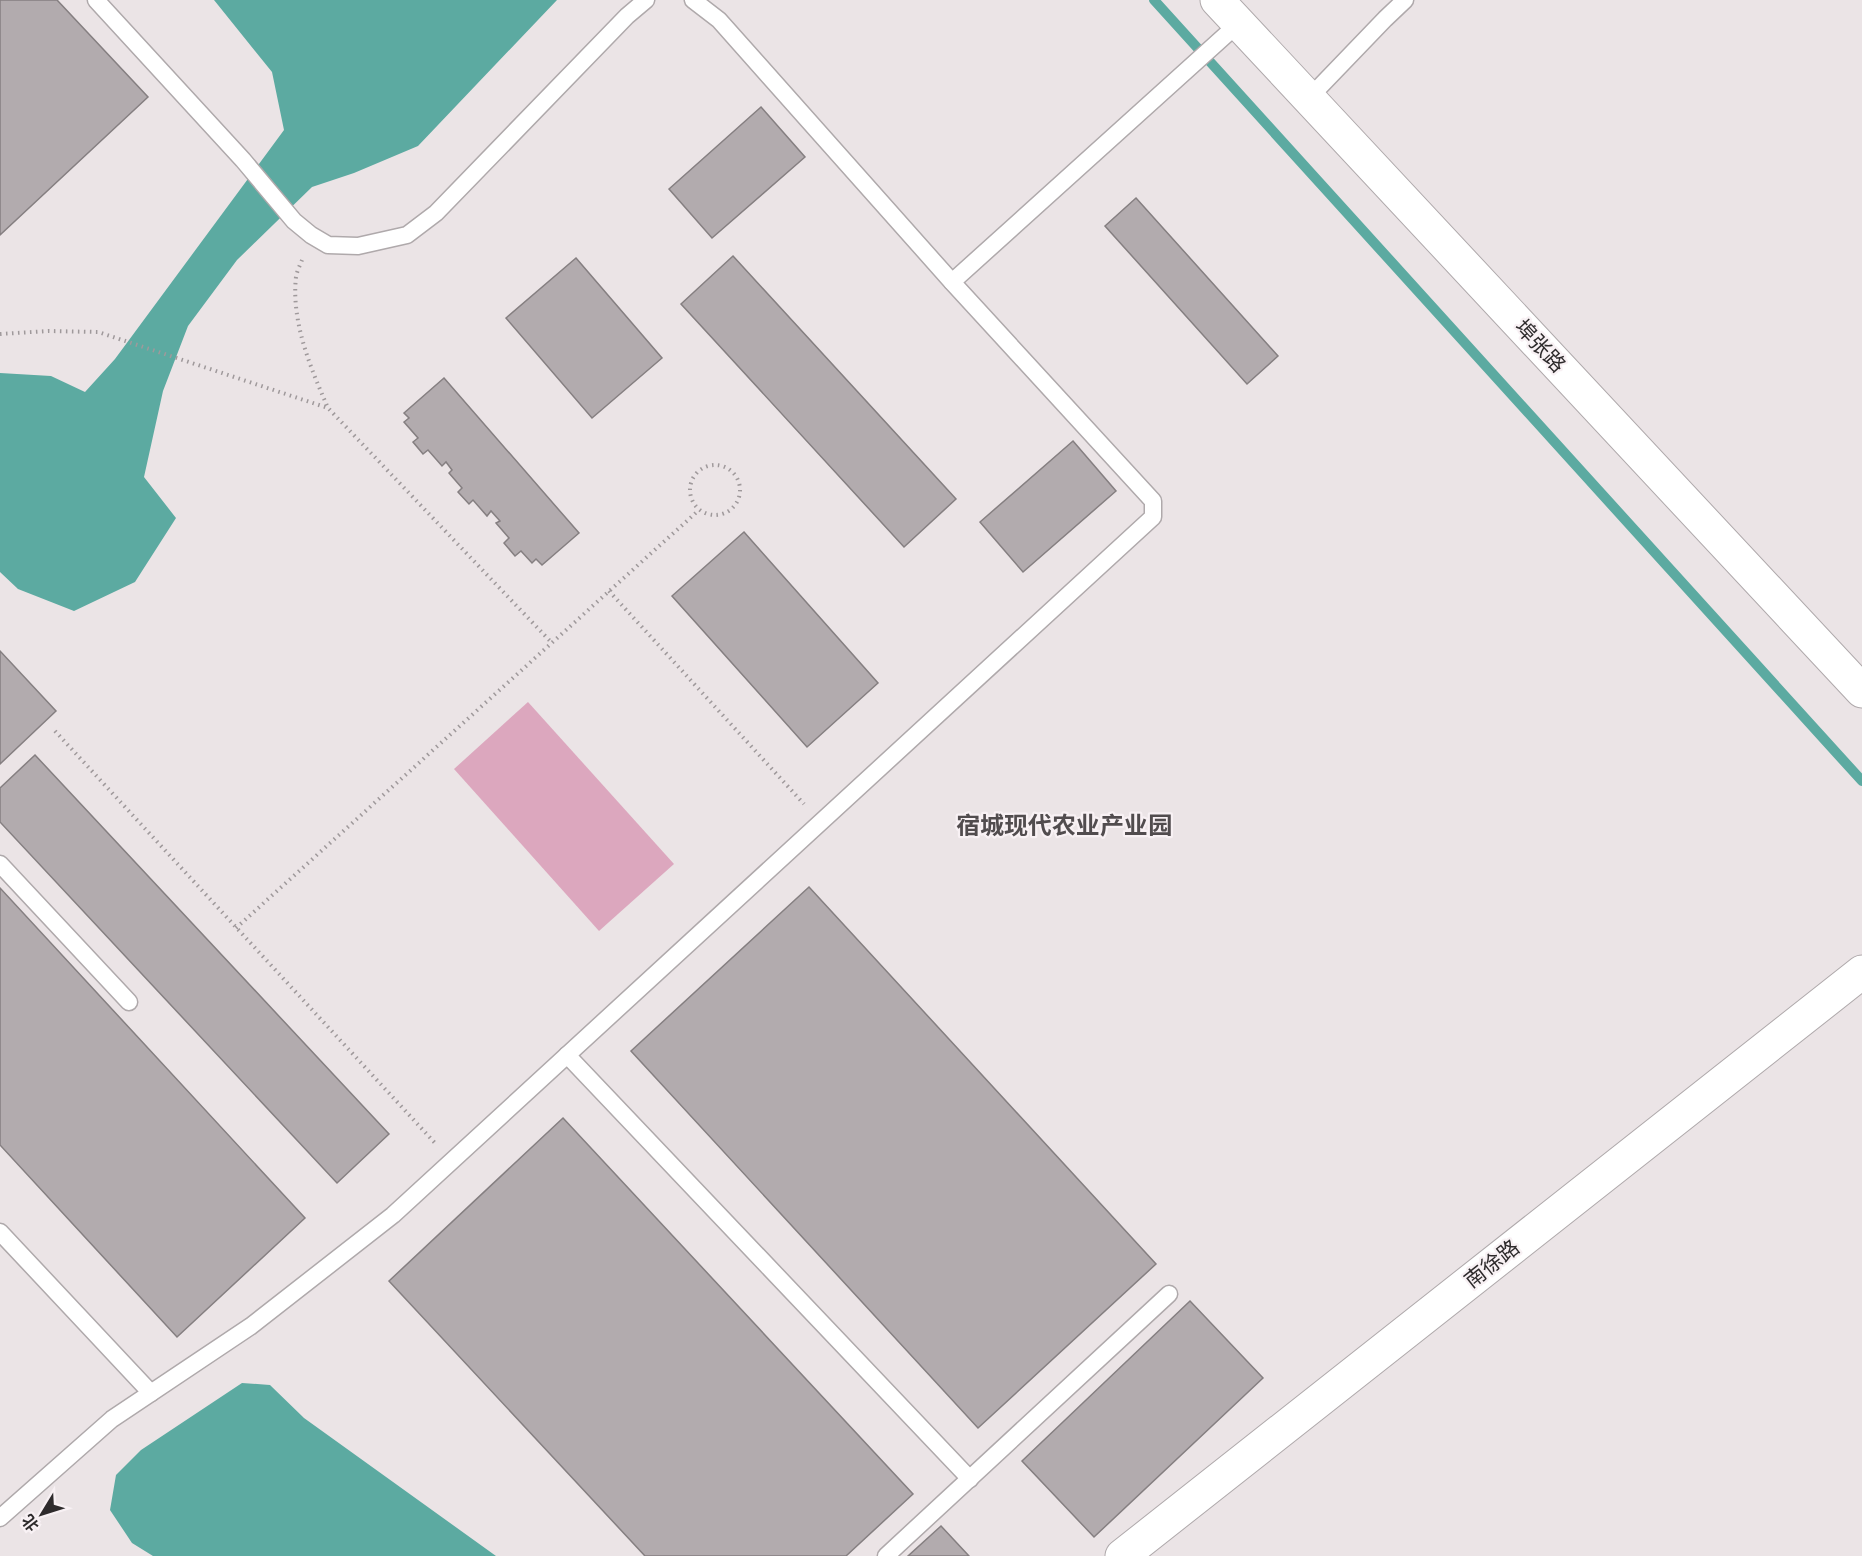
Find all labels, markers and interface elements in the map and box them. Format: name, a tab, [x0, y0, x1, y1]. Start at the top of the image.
street label: 埠张路	[1510, 315, 1570, 377]
district label: 宿城现代农业产业园	[956, 812, 1172, 840]
street label: 南徐路	[1460, 1235, 1524, 1293]
north arrow	[12, 1484, 72, 1544]
text: 北	[18, 1511, 43, 1535]

